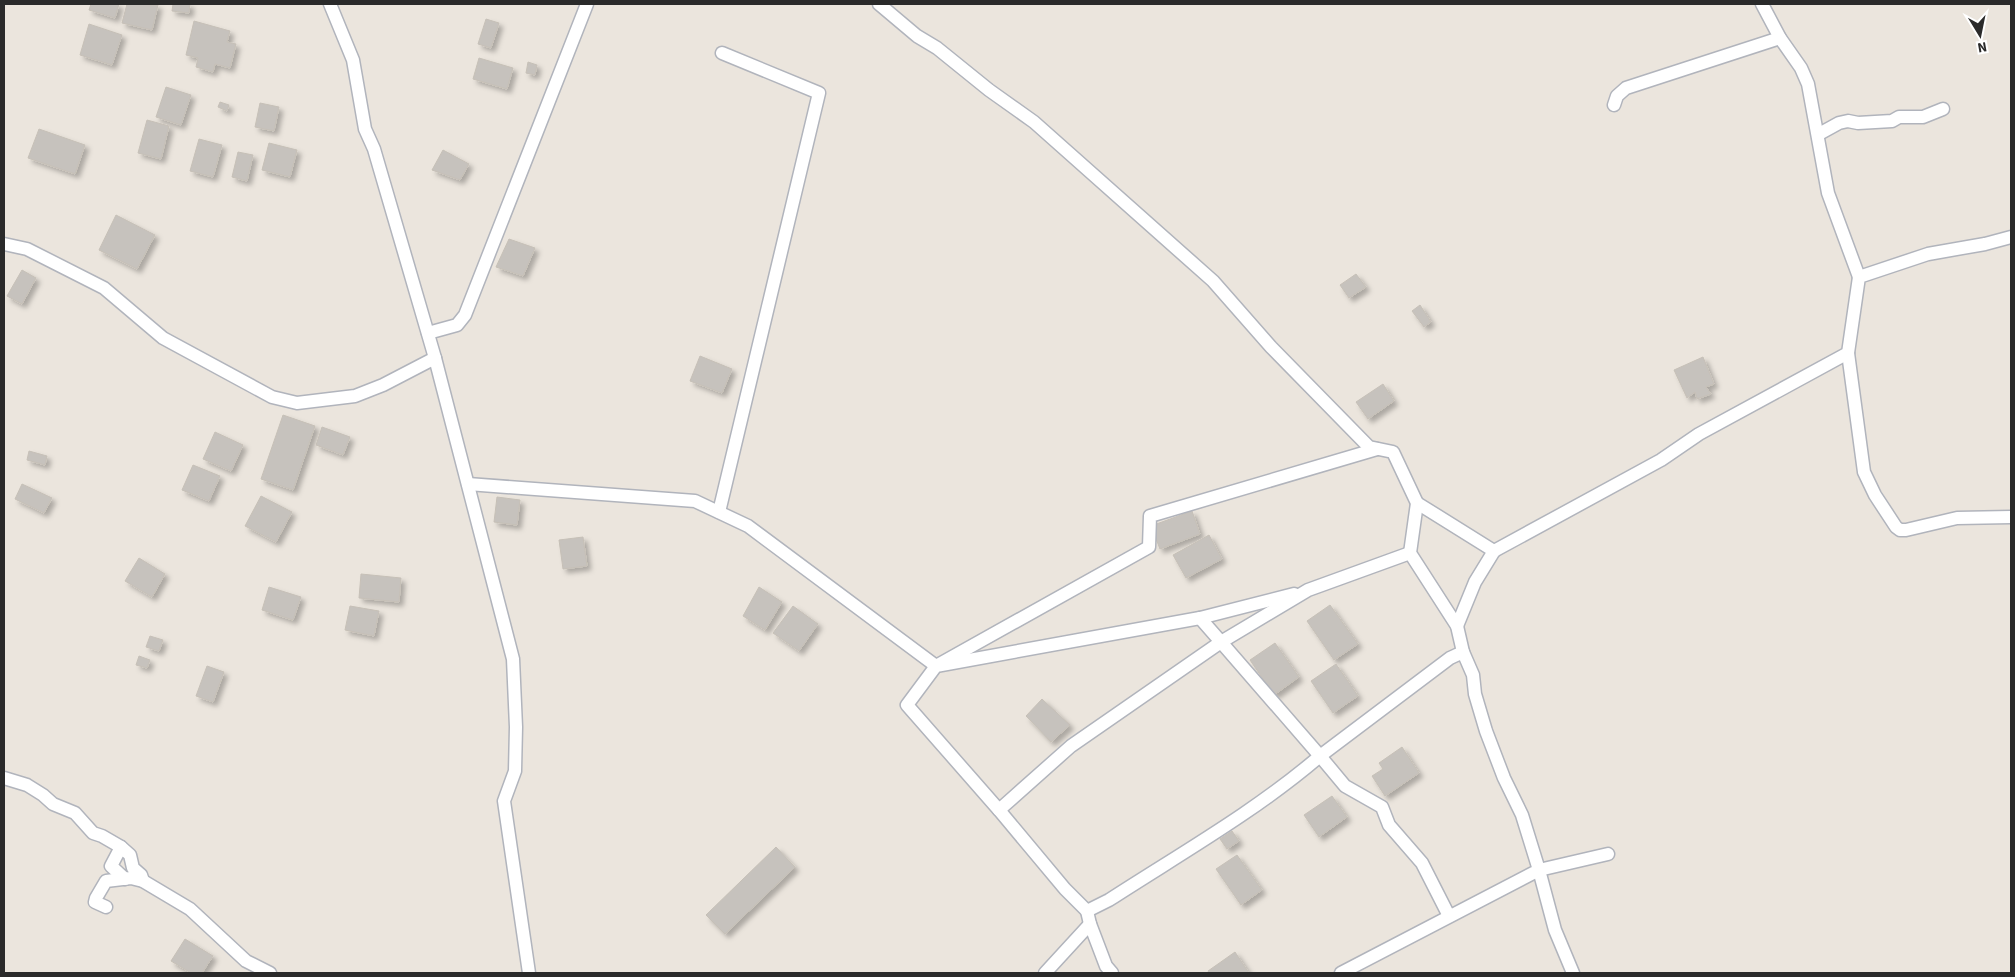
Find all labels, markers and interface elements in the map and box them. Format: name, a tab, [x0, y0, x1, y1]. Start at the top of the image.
north arrow	[1955, 10, 2005, 60]
text: N	[1976, 36, 1988, 57]

